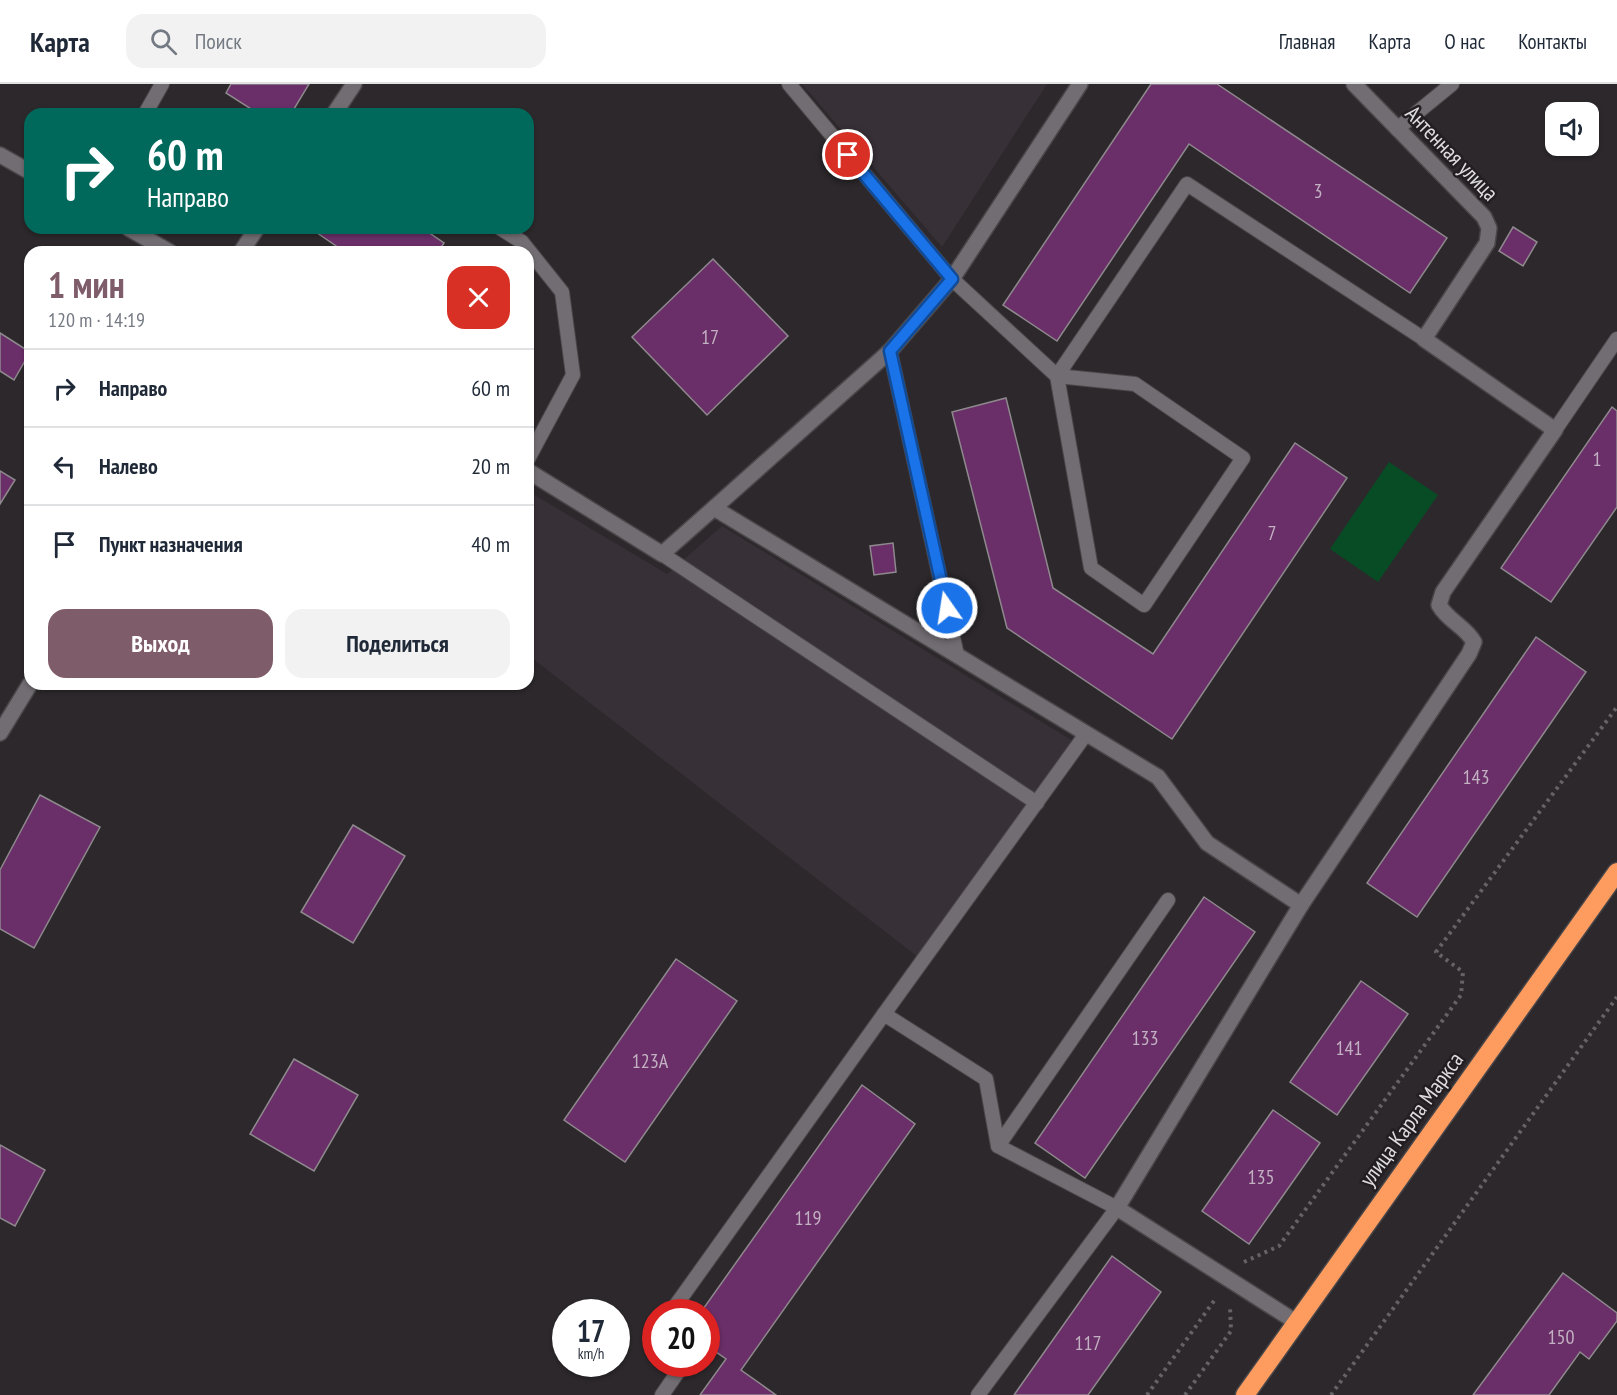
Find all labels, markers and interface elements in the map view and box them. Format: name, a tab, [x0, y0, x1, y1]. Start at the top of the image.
search box	[126, 14, 546, 68]
text: Карта	[30, 23, 90, 60]
icon: search	[147, 25, 180, 58]
text: Поиск	[195, 27, 242, 55]
text: Главная	[1279, 28, 1335, 55]
text: Карта	[1368, 28, 1411, 55]
text: О нас	[1444, 28, 1485, 55]
text: Контакты	[1518, 28, 1587, 55]
street label: Антенная улица	[1400, 99, 1504, 207]
map controls	[1545, 102, 1599, 156]
button: sound	[1545, 102, 1599, 156]
text: 60 m	[147, 127, 224, 182]
pin	[822, 129, 873, 180]
icon: right	[48, 132, 126, 210]
icon: arrive	[831, 138, 864, 171]
house number: 3	[1314, 178, 1323, 204]
text: Направо	[147, 180, 229, 214]
text: 1 мин	[48, 261, 125, 308]
button: close	[447, 266, 510, 329]
text: 120 m · 14:19	[48, 307, 145, 333]
house number: 17	[701, 324, 719, 350]
icon: right	[48, 372, 81, 405]
text: Направо	[99, 374, 167, 402]
text: 60 m	[471, 374, 510, 402]
house number: 1	[1593, 446, 1602, 472]
icon: left	[48, 450, 81, 483]
text: Налево	[99, 452, 158, 480]
text: 20 m	[471, 452, 510, 480]
house number: 7	[1268, 520, 1277, 546]
icon: arrive	[48, 528, 81, 561]
text: Пункт назначения	[99, 530, 243, 558]
text: 40 m	[471, 530, 510, 558]
position arrow	[915, 576, 979, 640]
button: Выход	[48, 609, 273, 678]
button: Поделиться	[285, 609, 510, 678]
house number: 143	[1463, 764, 1490, 790]
house number: 133	[1132, 1025, 1159, 1051]
house number: 141	[1336, 1035, 1363, 1061]
street label: улица Карла Маркса	[1353, 1047, 1469, 1191]
house number: 123А	[632, 1048, 669, 1074]
house number: 135	[1248, 1164, 1275, 1190]
house number: 119	[795, 1205, 822, 1231]
speed limit sign: 20	[642, 1299, 720, 1377]
text: 17	[577, 1311, 605, 1350]
house number: 150	[1548, 1324, 1575, 1350]
house number: 117	[1075, 1330, 1102, 1356]
text: km/h	[578, 1344, 604, 1363]

